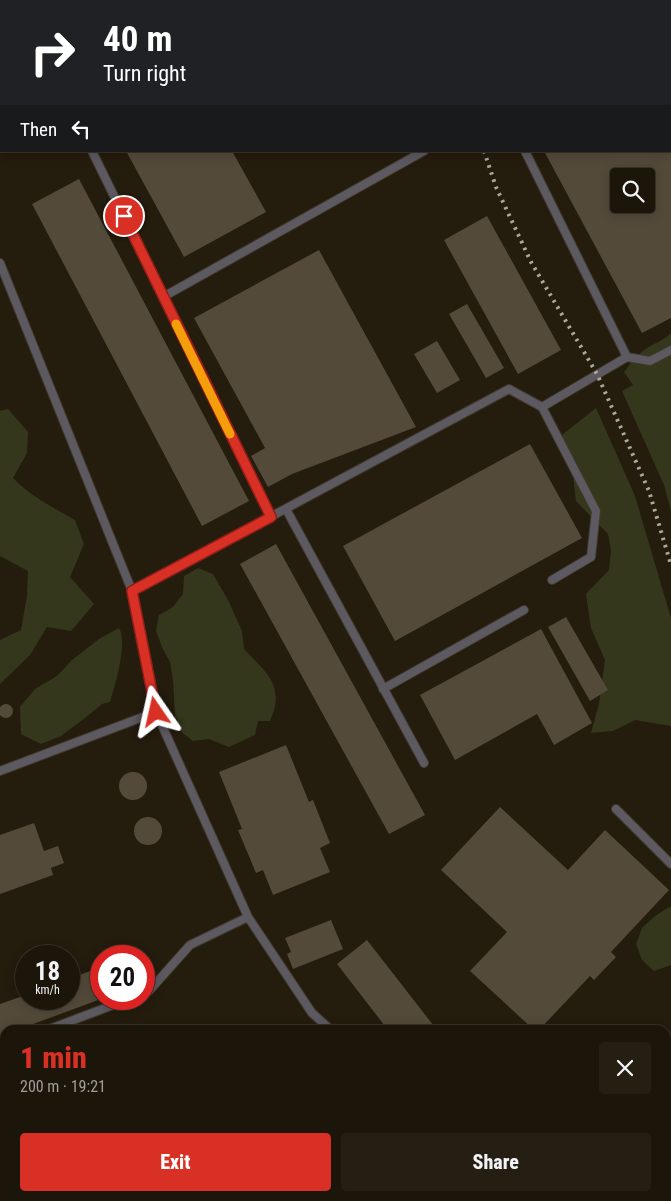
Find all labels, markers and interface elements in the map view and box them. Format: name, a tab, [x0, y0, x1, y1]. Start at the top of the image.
text: 40 m	[103, 19, 172, 60]
icon: right	[20, 20, 85, 85]
text: Turn right	[103, 61, 186, 86]
icon: left	[67, 115, 95, 143]
text: Then	[20, 118, 57, 141]
map controls	[610, 168, 655, 213]
button: search	[610, 168, 655, 213]
pin	[103, 195, 145, 237]
icon: arrive	[110, 202, 138, 230]
position arrow	[129, 685, 181, 737]
speed limit sign: 20	[90, 945, 155, 1010]
text: 18	[35, 957, 60, 986]
text: km/h	[35, 983, 60, 997]
text: 1 min	[20, 1040, 87, 1075]
button: close	[599, 1042, 651, 1094]
text: 200 m · 19:21	[20, 1077, 106, 1096]
button: Exit	[20, 1133, 331, 1191]
button: Share	[341, 1133, 651, 1191]

